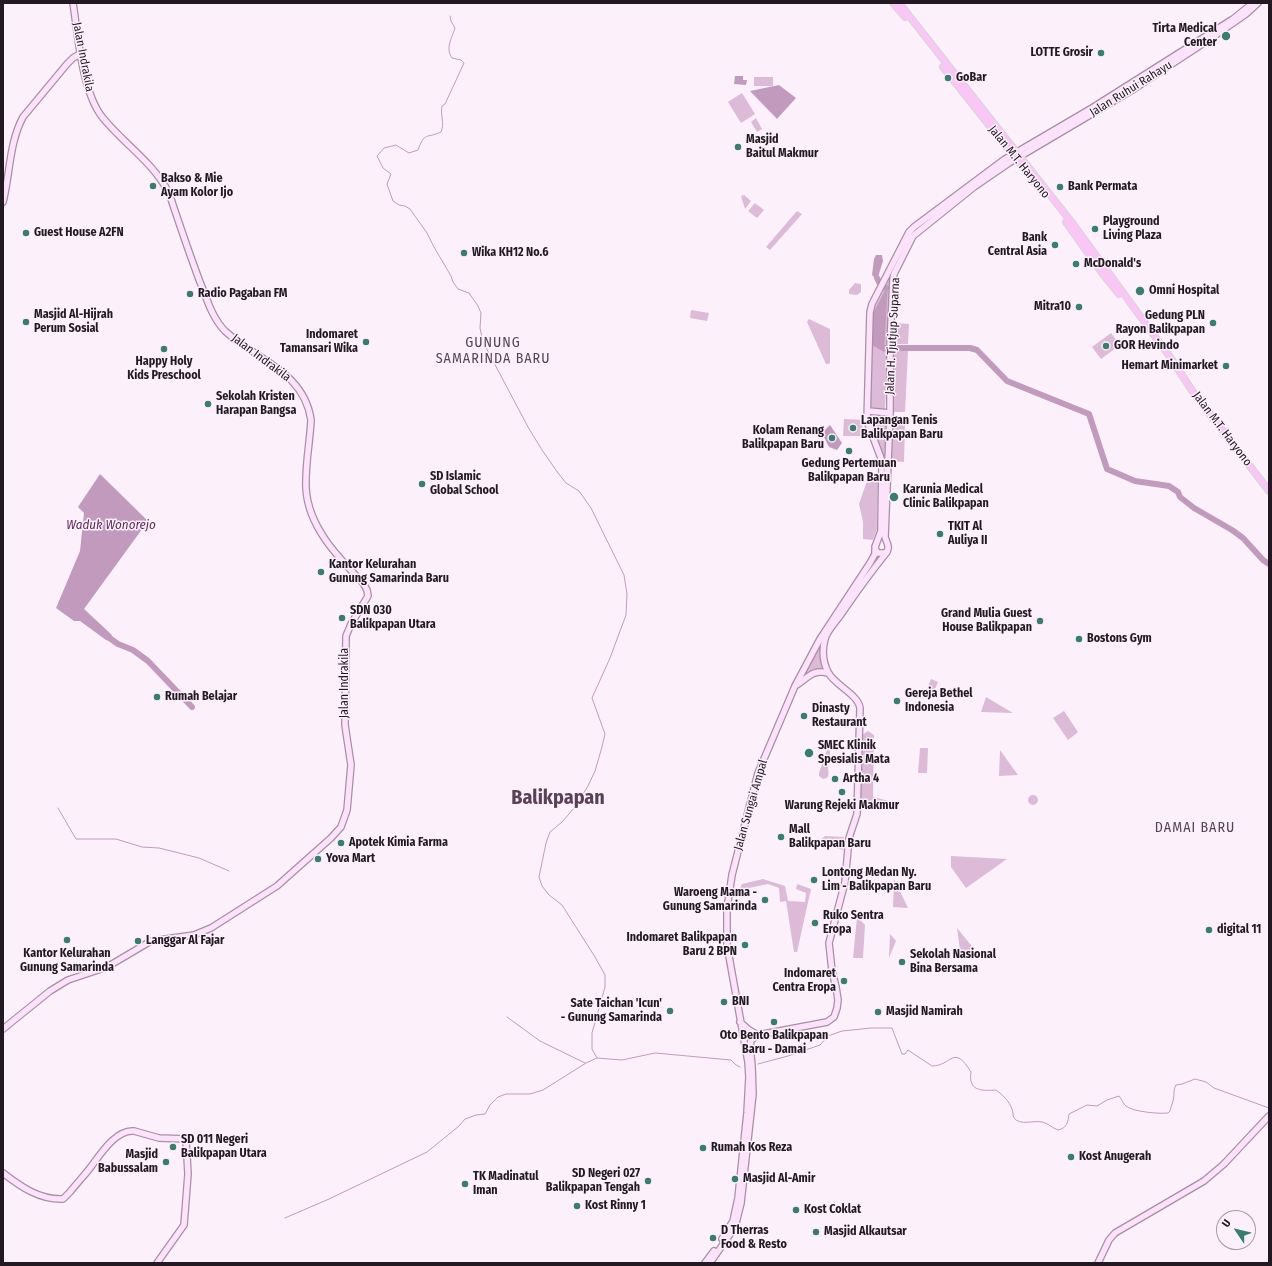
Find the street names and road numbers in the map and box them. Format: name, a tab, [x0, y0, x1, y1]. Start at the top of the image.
street label: Jalan Indrakila	[69, 21, 97, 93]
street label: Jalan Ruhui Rahayu	[1087, 58, 1175, 120]
street label: Jalan M.T. Haryono	[985, 123, 1053, 201]
street label: Jalan H. Tjutjup Suparna	[883, 277, 903, 395]
street label: Jalan Indrakila	[229, 331, 293, 385]
street label: Jalan M.T. Haryono	[1189, 389, 1255, 469]
street label: Jalan Indrakila	[338, 648, 352, 718]
street label: Jalan Sungai Ampal	[731, 758, 771, 852]

